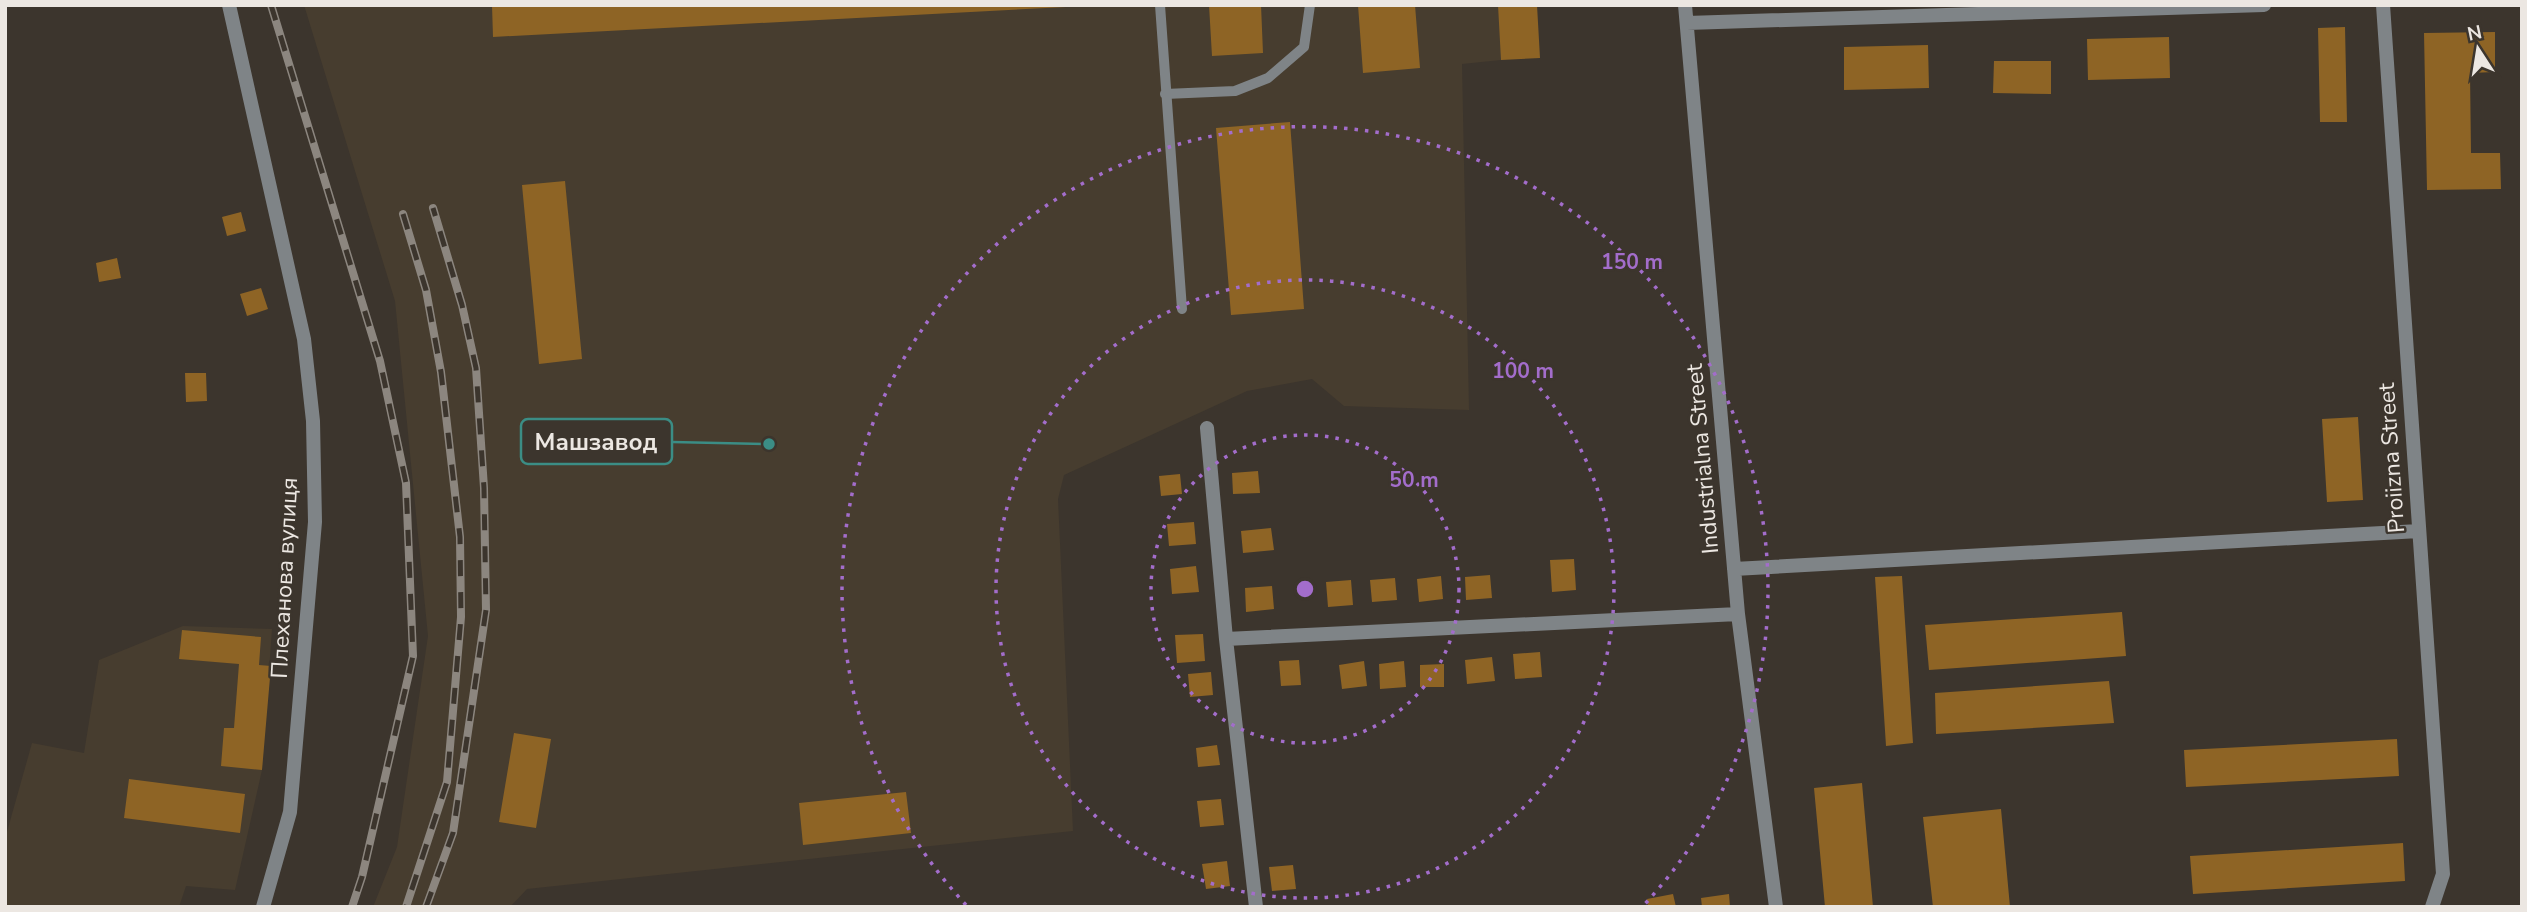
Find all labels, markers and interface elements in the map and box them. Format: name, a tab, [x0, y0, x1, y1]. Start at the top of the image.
north arrow	[2443, 14, 2513, 84]
text: N	[2465, 19, 2484, 48]
text: 150 m	[1601, 248, 1663, 276]
text: 100 m	[1492, 357, 1554, 385]
street label: Industrialna Street	[1679, 362, 1726, 555]
street label: Proiizna Street	[2371, 381, 2412, 534]
callout: Машзавод	[521, 419, 672, 464]
text: Машзавод	[535, 426, 658, 458]
text: 50 m	[1389, 466, 1439, 494]
street label: Плеханова вулиця	[264, 477, 305, 679]
centre of rings	[1293, 577, 1317, 601]

